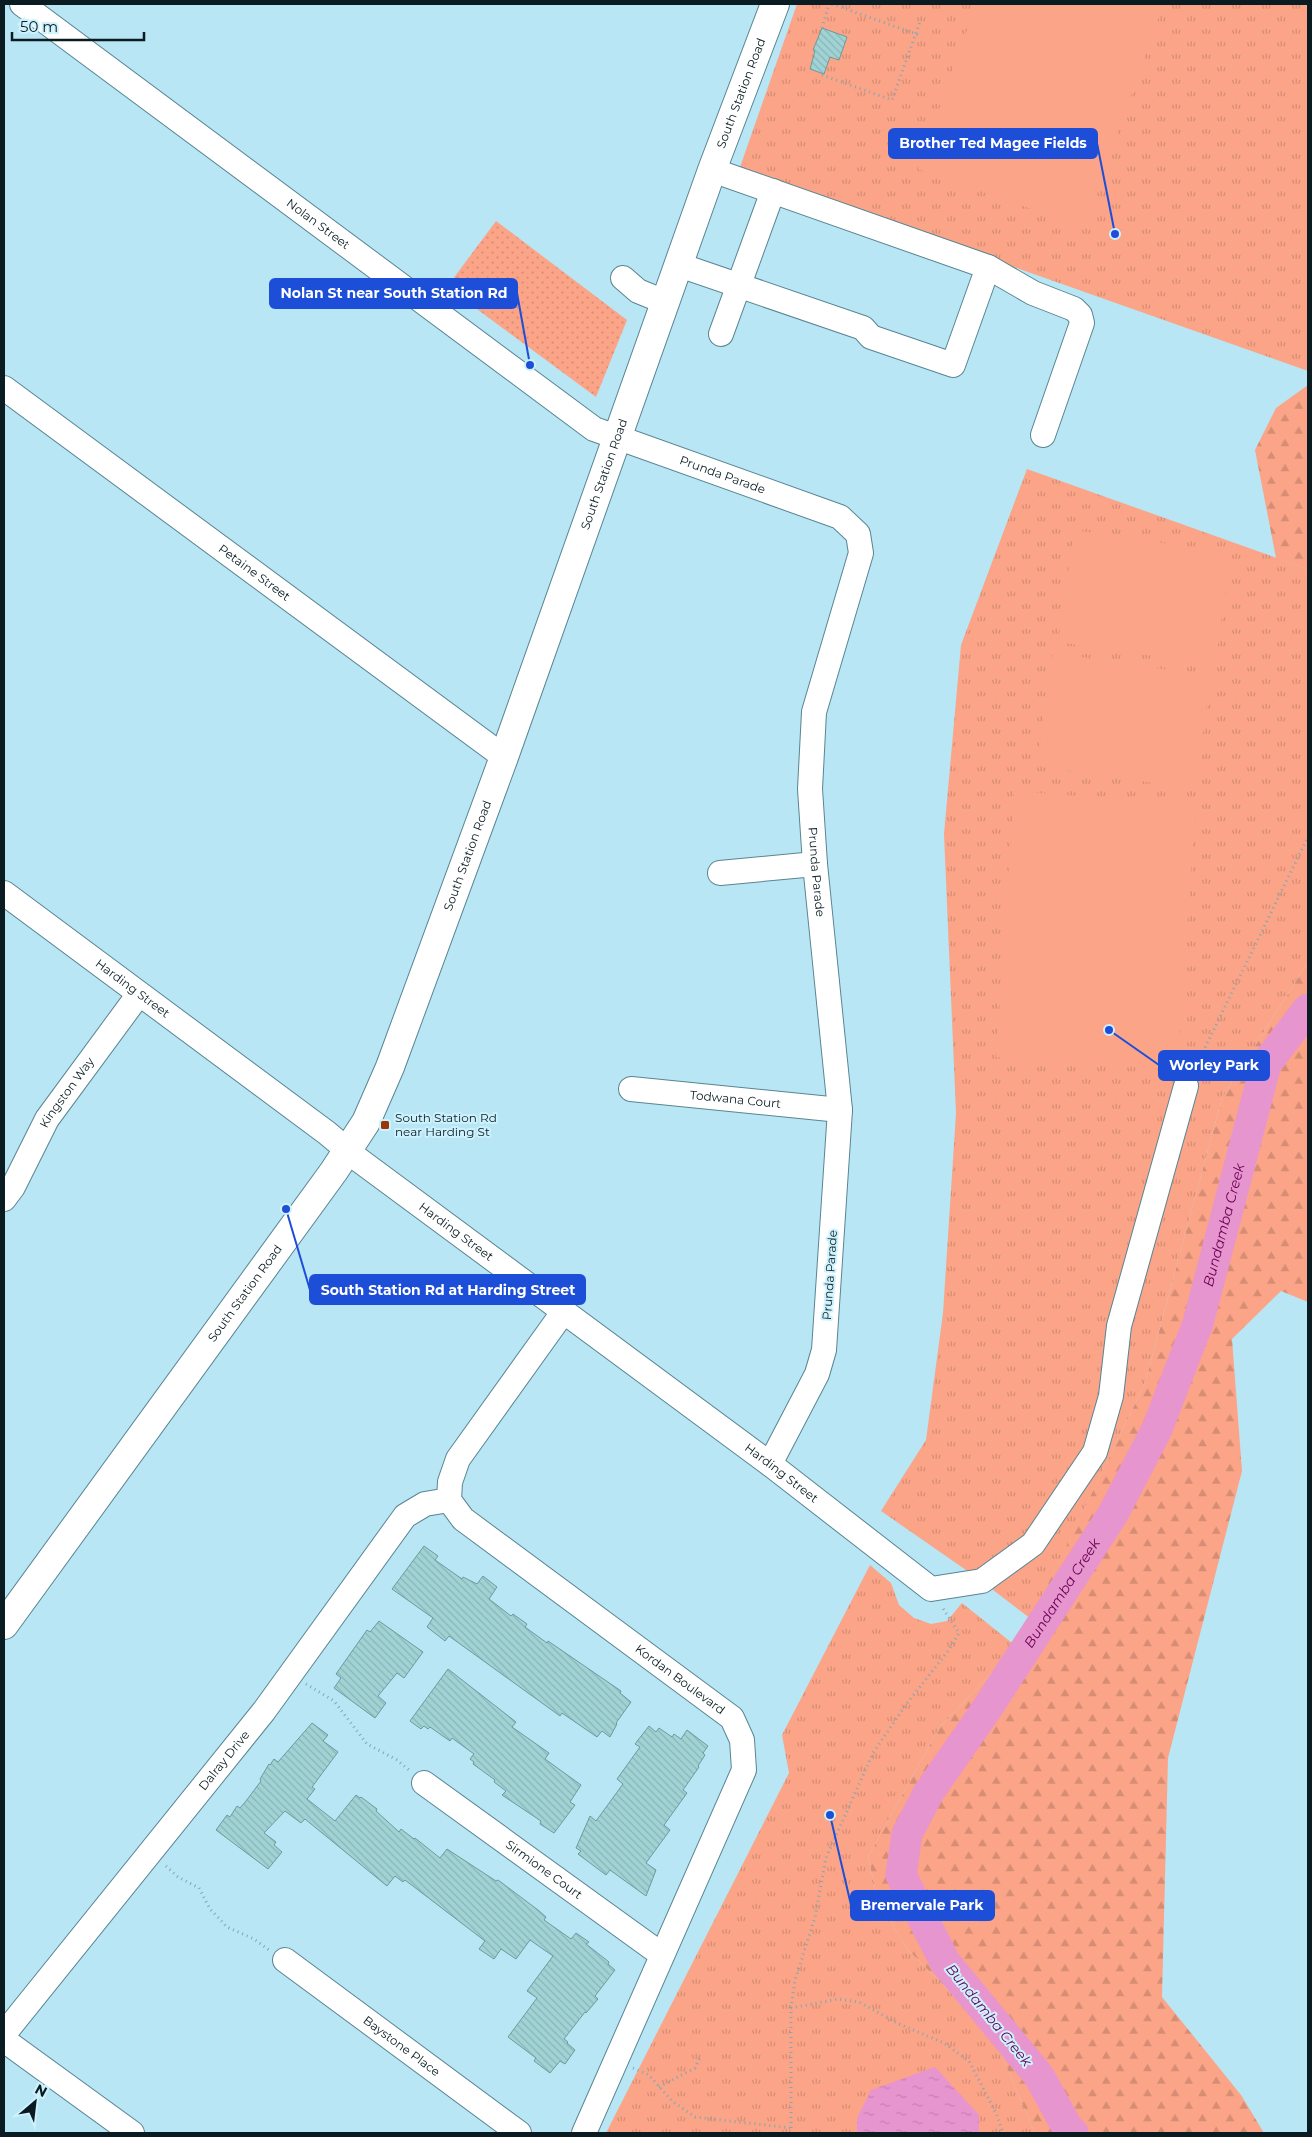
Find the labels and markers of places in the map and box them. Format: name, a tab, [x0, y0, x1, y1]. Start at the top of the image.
callout: Brother Ted Magee Fields	[889, 129, 1097, 158]
callout: Nolan St near South Station Rd	[270, 279, 517, 308]
callout: Worley Park	[1159, 1051, 1269, 1080]
place label: South Station Rd near Harding St	[395, 1110, 497, 1139]
marker: South Station Rd near Harding St	[379, 1119, 391, 1131]
callout: South Station Rd at Harding Street	[310, 1275, 585, 1304]
callout: Bremervale Park	[851, 1891, 994, 1920]

